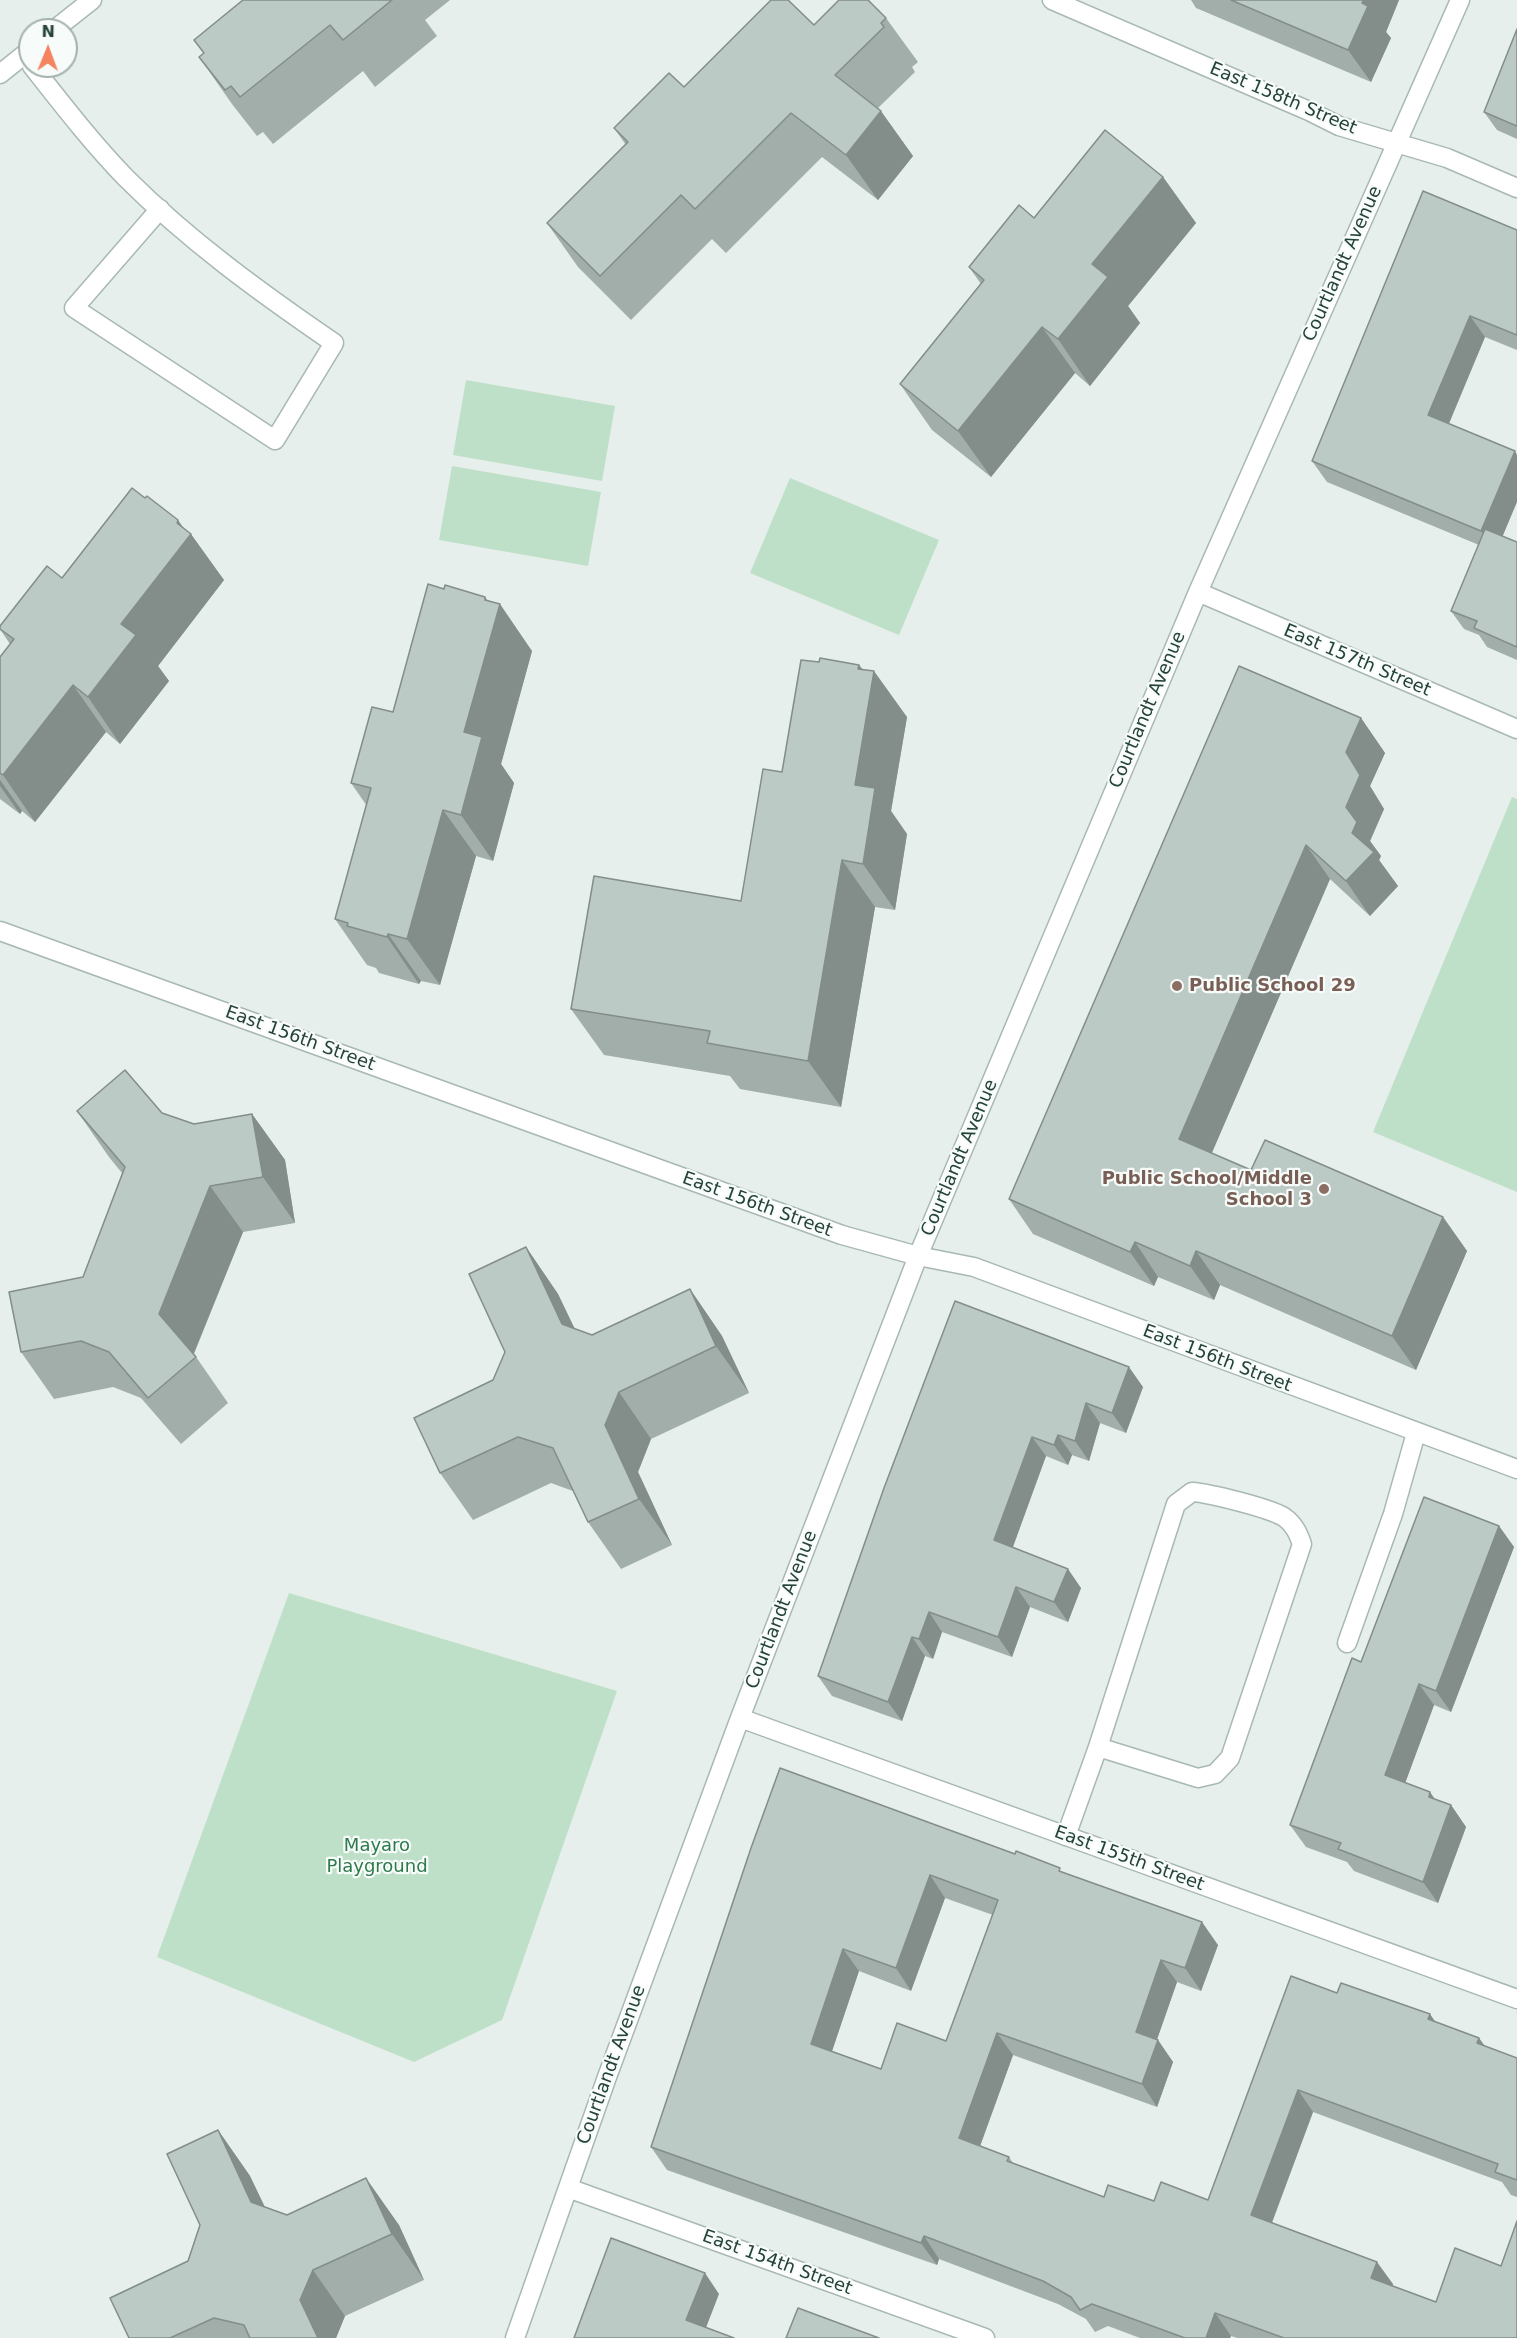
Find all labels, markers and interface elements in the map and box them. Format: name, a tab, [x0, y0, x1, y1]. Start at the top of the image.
north arrow	[18, 18, 78, 78]
text: N	[41, 22, 55, 41]
street label: East 158th Street	[1206, 58, 1360, 140]
street label: Courtlandt Avenue	[1299, 183, 1387, 345]
street label: East 157th Street	[1280, 620, 1434, 702]
street label: Courtlandt Avenue	[1105, 628, 1191, 792]
place label: Public School 29	[1189, 975, 1356, 997]
marker: Public School 29	[1170, 979, 1184, 993]
street label: East 156th Street	[222, 1002, 378, 1076]
street label: Courtlandt Avenue	[917, 1076, 1003, 1240]
street label: East 156th Street	[679, 1168, 835, 1242]
place label: Public School/Middle School 3	[1102, 1168, 1312, 1210]
marker: Public School/Middle School 3	[1317, 1182, 1331, 1196]
street label: East 156th Street	[1139, 1321, 1295, 1397]
street label: Courtlandt Avenue	[742, 1528, 822, 1692]
street label: East 155th Street	[1051, 1822, 1207, 1896]
park label: Mayaro Playground	[326, 1835, 428, 1878]
street label: Courtlandt Avenue	[573, 1982, 651, 2148]
street label: East 154th Street	[699, 2226, 855, 2300]

